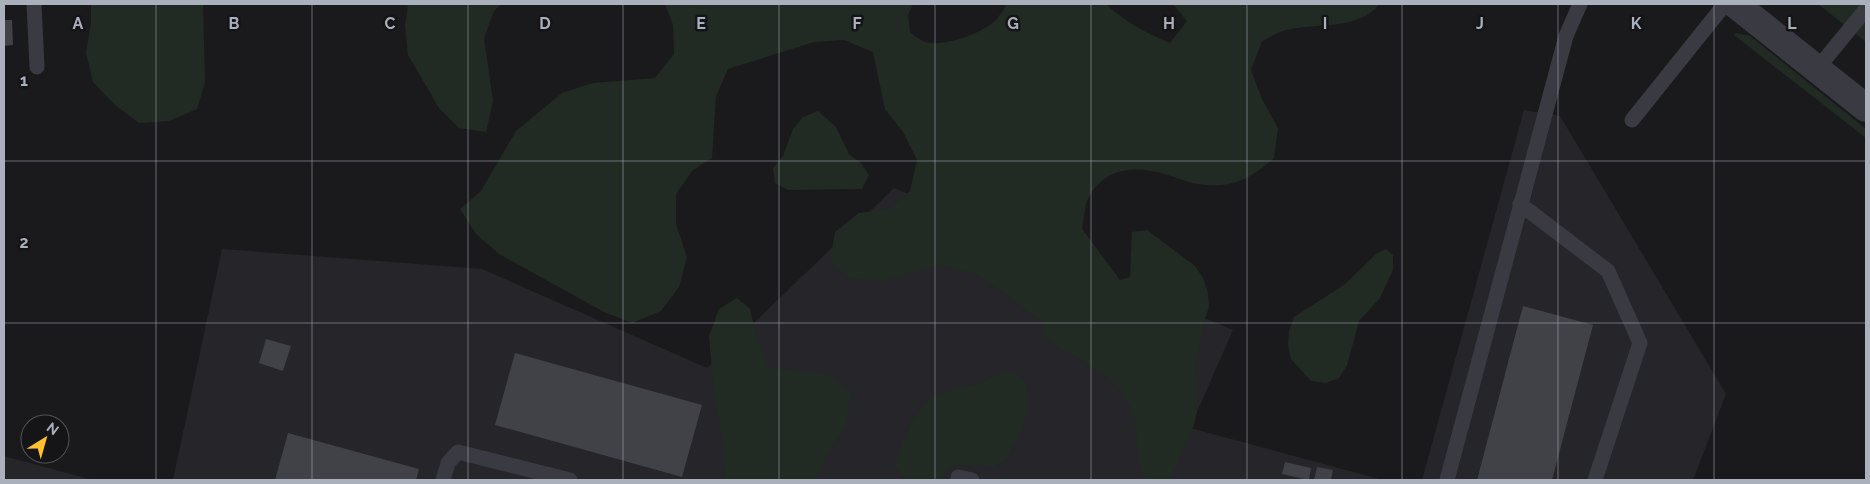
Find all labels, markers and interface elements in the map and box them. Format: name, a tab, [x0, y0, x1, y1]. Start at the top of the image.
text: A	[73, 14, 84, 33]
text: B	[229, 14, 240, 33]
text: C	[385, 14, 396, 33]
text: D	[539, 14, 551, 33]
text: E	[696, 14, 706, 33]
text: F	[852, 14, 862, 33]
text: G	[1007, 14, 1019, 33]
text: H	[1163, 14, 1175, 33]
text: I	[1323, 14, 1327, 33]
text: J	[1476, 14, 1484, 33]
text: K	[1631, 14, 1642, 33]
text: L	[1787, 14, 1797, 33]
text: 1	[20, 71, 28, 90]
text: 2	[19, 233, 29, 252]
north arrow	[20, 414, 70, 464]
text: N	[44, 419, 62, 438]

